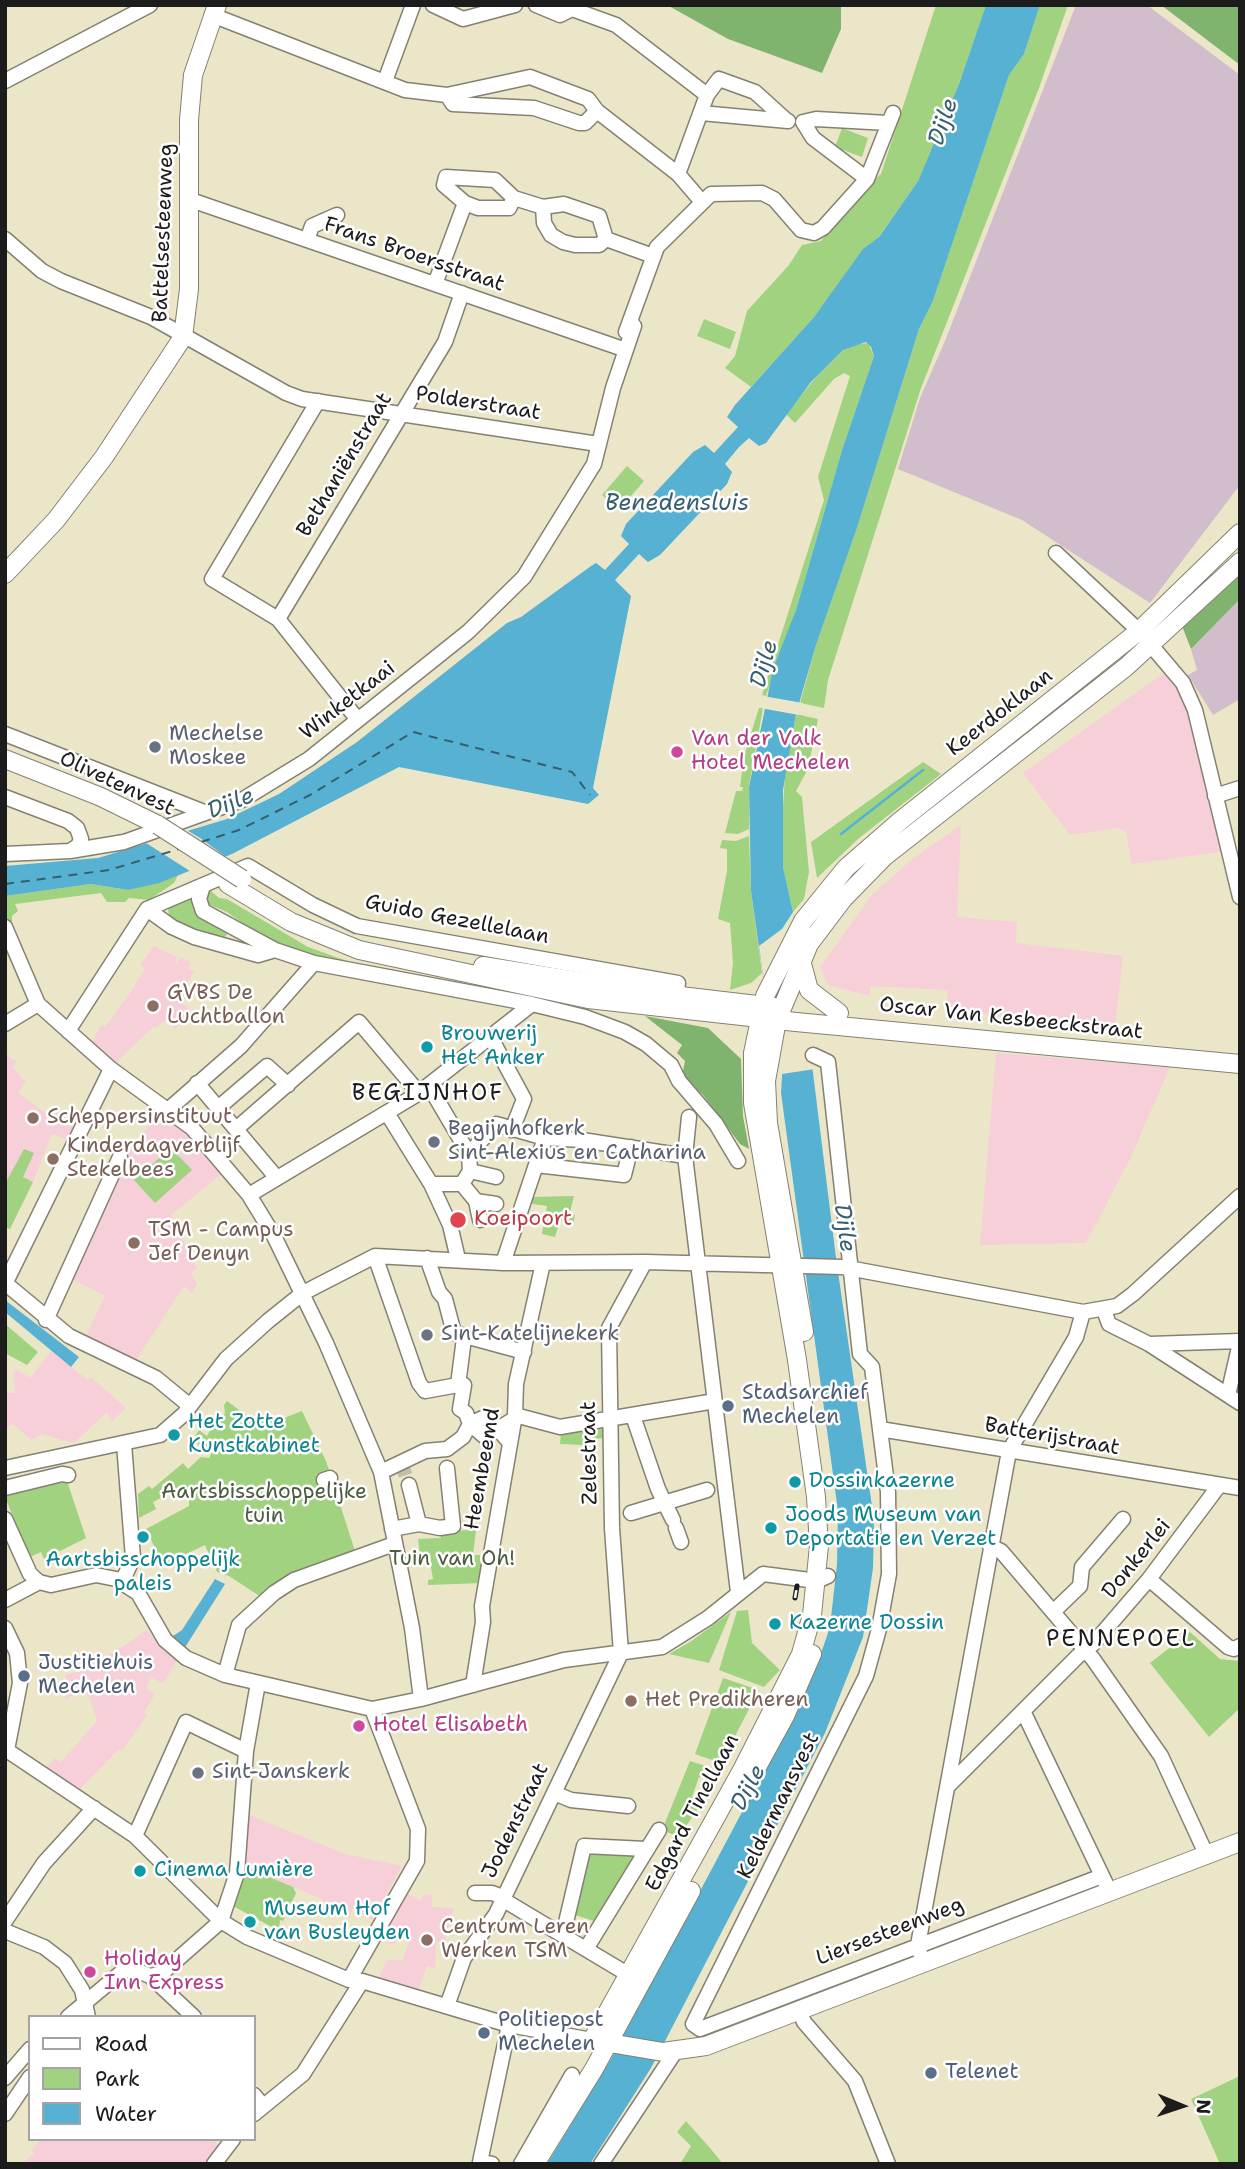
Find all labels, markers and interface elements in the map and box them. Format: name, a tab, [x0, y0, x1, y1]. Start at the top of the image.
water label: Dijle	[923, 95, 965, 149]
street label: Battelsesteenweg	[148, 143, 180, 323]
street label: Frans Broersstraat	[320, 212, 508, 298]
street label: Polderstraat	[414, 382, 542, 426]
street label: Bethaniënstraat	[292, 388, 398, 542]
water label: Benedensluis	[605, 490, 749, 518]
water label: Dijle	[745, 637, 785, 691]
street label: Winketkaai	[295, 656, 401, 746]
street label: Keerdoklaan	[942, 664, 1058, 762]
place label: Mechelse Moskee	[169, 722, 264, 772]
place label: Van der Valk Hotel Mechelen	[691, 727, 850, 777]
marker: Mechelse Moskee	[147, 739, 163, 755]
marker: Van der Valk Hotel Mechelen	[669, 744, 685, 760]
street label: Olivetenvest	[55, 746, 179, 822]
water label: Dijle	[203, 782, 259, 826]
street label: Guido Gezellelaan	[363, 890, 551, 950]
place label: GVBS De Luchtballon	[167, 981, 285, 1031]
street label: Oscar Van Kesbeeckstraat	[878, 993, 1144, 1045]
marker: GVBS De Luchtballon	[145, 998, 161, 1014]
place label: Brouwerij Het Anker	[441, 1022, 545, 1072]
marker: Brouwerij Het Anker	[419, 1039, 435, 1055]
district label: BEGIJNHOF	[353, 1080, 503, 1108]
place label: Scheppersinstituut	[47, 1105, 232, 1131]
marker: Scheppersinstituut	[25, 1110, 41, 1126]
place label: Begijnhofkerk Sint-Alexius en Catharina	[448, 1117, 706, 1167]
place label: Kinderdagverblijf Stekelbees	[67, 1134, 240, 1184]
marker: Begijnhofkerk Sint-Alexius en Catharina	[426, 1134, 442, 1150]
marker: Kinderdagverblijf Stekelbees	[45, 1151, 61, 1167]
water label: Dijle	[827, 1202, 861, 1254]
place label: Koeipoort	[474, 1207, 572, 1233]
marker: Koeipoort	[448, 1210, 468, 1230]
place label: TSM - Campus Jef Denyn	[148, 1218, 294, 1268]
marker: TSM - Campus Jef Denyn	[126, 1235, 142, 1251]
place label: Sint-Katelijnekerk	[441, 1322, 619, 1348]
marker: Sint-Katelijnekerk	[419, 1327, 435, 1343]
place label: Stadsarchief Mechelen	[742, 1381, 868, 1431]
marker: Stadsarchief Mechelen	[720, 1398, 736, 1414]
street label: Zelestraat	[576, 1401, 604, 1505]
street label: Heembeemd	[460, 1406, 506, 1532]
place label: Het Zotte Kunstkabinet	[188, 1410, 320, 1460]
street label: Batterijstraat	[982, 1413, 1122, 1461]
marker: Het Zotte Kunstkabinet	[166, 1427, 182, 1443]
place label: Dossinkazerne	[809, 1469, 955, 1495]
marker: Dossinkazerne	[787, 1474, 803, 1490]
park label: Aartsbisschoppelijke tuin	[161, 1480, 367, 1530]
place label: Joods Museum van Deportatie en Verzet	[785, 1503, 997, 1553]
street label: Donkerlei	[1097, 1514, 1177, 1604]
marker: Joods Museum van Deportatie en Verzet	[763, 1520, 779, 1536]
marker: Aartsbisschoppelijk paleis	[135, 1529, 151, 1545]
park label: Tuin van Oh!	[389, 1547, 515, 1573]
place label: Aartsbisschoppelijk paleis	[46, 1548, 240, 1598]
place label: Kazerne Dossin	[789, 1611, 944, 1637]
marker: Kazerne Dossin	[767, 1616, 783, 1632]
district label: PENNEPOEL	[1047, 1626, 1195, 1654]
place label: Justitiehuis Mechelen	[38, 1651, 153, 1701]
marker: Justitiehuis Mechelen	[16, 1668, 32, 1684]
place label: Het Predikheren	[645, 1688, 808, 1714]
marker: Het Predikheren	[623, 1693, 639, 1709]
place label: Hotel Elisabeth	[373, 1713, 528, 1739]
marker: Hotel Elisabeth	[351, 1718, 367, 1734]
street label: Keldermansvest	[733, 1729, 825, 1883]
street label: Edgard Tinellaan	[641, 1730, 745, 1896]
street label: Jodenstraat	[477, 1759, 555, 1883]
place label: Sint-Janskerk	[212, 1760, 350, 1786]
water label: Dijle	[725, 1760, 773, 1816]
marker: Sint-Janskerk	[190, 1765, 206, 1781]
place label: Cinema Lumière	[154, 1858, 314, 1884]
marker: Cinema Lumière	[132, 1863, 148, 1879]
street label: Liersesteenweg	[813, 1892, 967, 1972]
place label: Museum Hof van Busleyden	[264, 1897, 410, 1947]
marker: Museum Hof van Busleyden	[242, 1914, 258, 1930]
place label: Centrum Leren Werken TSM	[441, 1915, 589, 1965]
marker: Centrum Leren Werken TSM	[419, 1932, 435, 1948]
place label: Holiday Inn Express	[104, 1947, 224, 1997]
marker: Holiday Inn Express	[82, 1964, 98, 1980]
place label: Politiepost Mechelen	[498, 2008, 604, 2058]
legend	[28, 2015, 256, 2141]
marker: Politiepost Mechelen	[476, 2025, 492, 2041]
text: Road	[95, 2030, 148, 2058]
place label: Telenet	[945, 2060, 1019, 2086]
text: Park	[95, 2065, 140, 2093]
marker: Telenet	[923, 2065, 939, 2081]
north arrow	[1147, 2071, 1217, 2141]
text: N	[1191, 2099, 1216, 2115]
text: Water	[95, 2100, 157, 2128]

